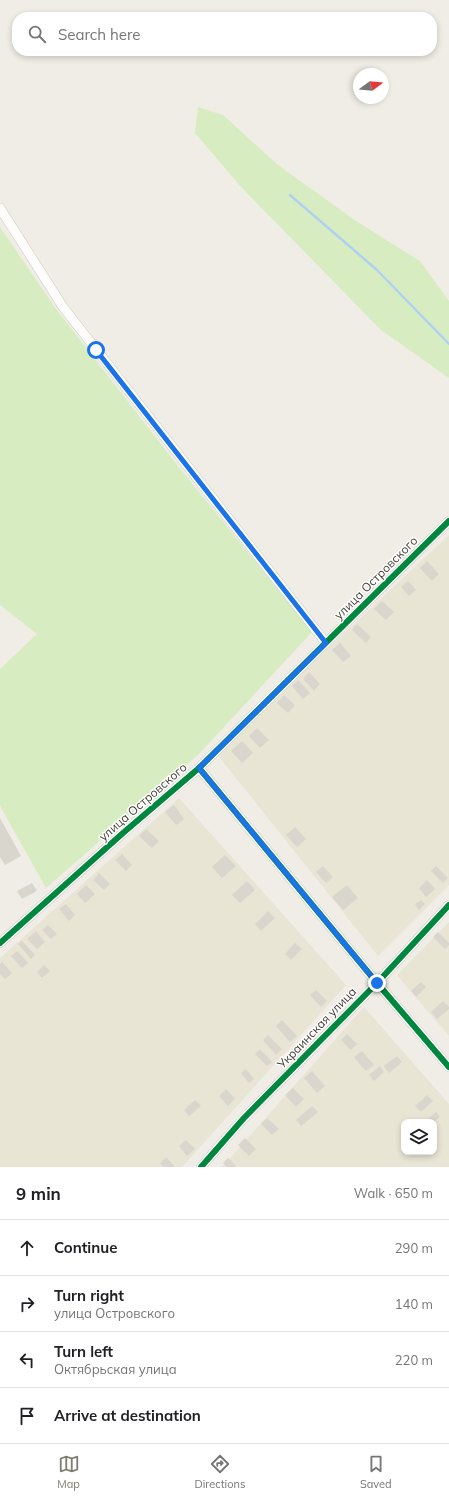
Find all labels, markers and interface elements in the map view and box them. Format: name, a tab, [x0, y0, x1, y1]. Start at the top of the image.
search box	[12, 12, 437, 56]
icon: search	[26, 23, 48, 45]
text: Search here	[58, 25, 140, 44]
north arrow	[353, 68, 389, 104]
route start	[87, 341, 105, 359]
street label: улица Островского	[331, 533, 420, 622]
street label: улица Островского	[96, 759, 190, 844]
route end	[368, 974, 386, 992]
street label: Украинская улица	[273, 984, 359, 1072]
map controls	[401, 1119, 437, 1155]
button: layers	[401, 1119, 437, 1155]
text: 9 min	[16, 1183, 61, 1204]
text: Walk · 650 m	[354, 1185, 433, 1201]
icon: ahead	[16, 1237, 38, 1259]
text: Continue	[54, 1238, 117, 1257]
text: 290 m	[395, 1240, 433, 1256]
text: Turn right	[54, 1286, 124, 1305]
icon: right	[16, 1293, 38, 1315]
text: 140 m	[395, 1296, 433, 1312]
text: улица Островского	[54, 1305, 175, 1321]
text: Turn left	[54, 1342, 113, 1361]
icon: left	[16, 1349, 38, 1371]
text: 220 m	[395, 1352, 433, 1368]
text: Октябрьская улица	[54, 1361, 177, 1377]
icon: arrive	[16, 1405, 38, 1427]
text: Arrive at destination	[54, 1406, 201, 1425]
tab: Map	[57, 1453, 80, 1491]
tab: Directions	[195, 1453, 245, 1491]
tab: Saved	[360, 1453, 392, 1491]

